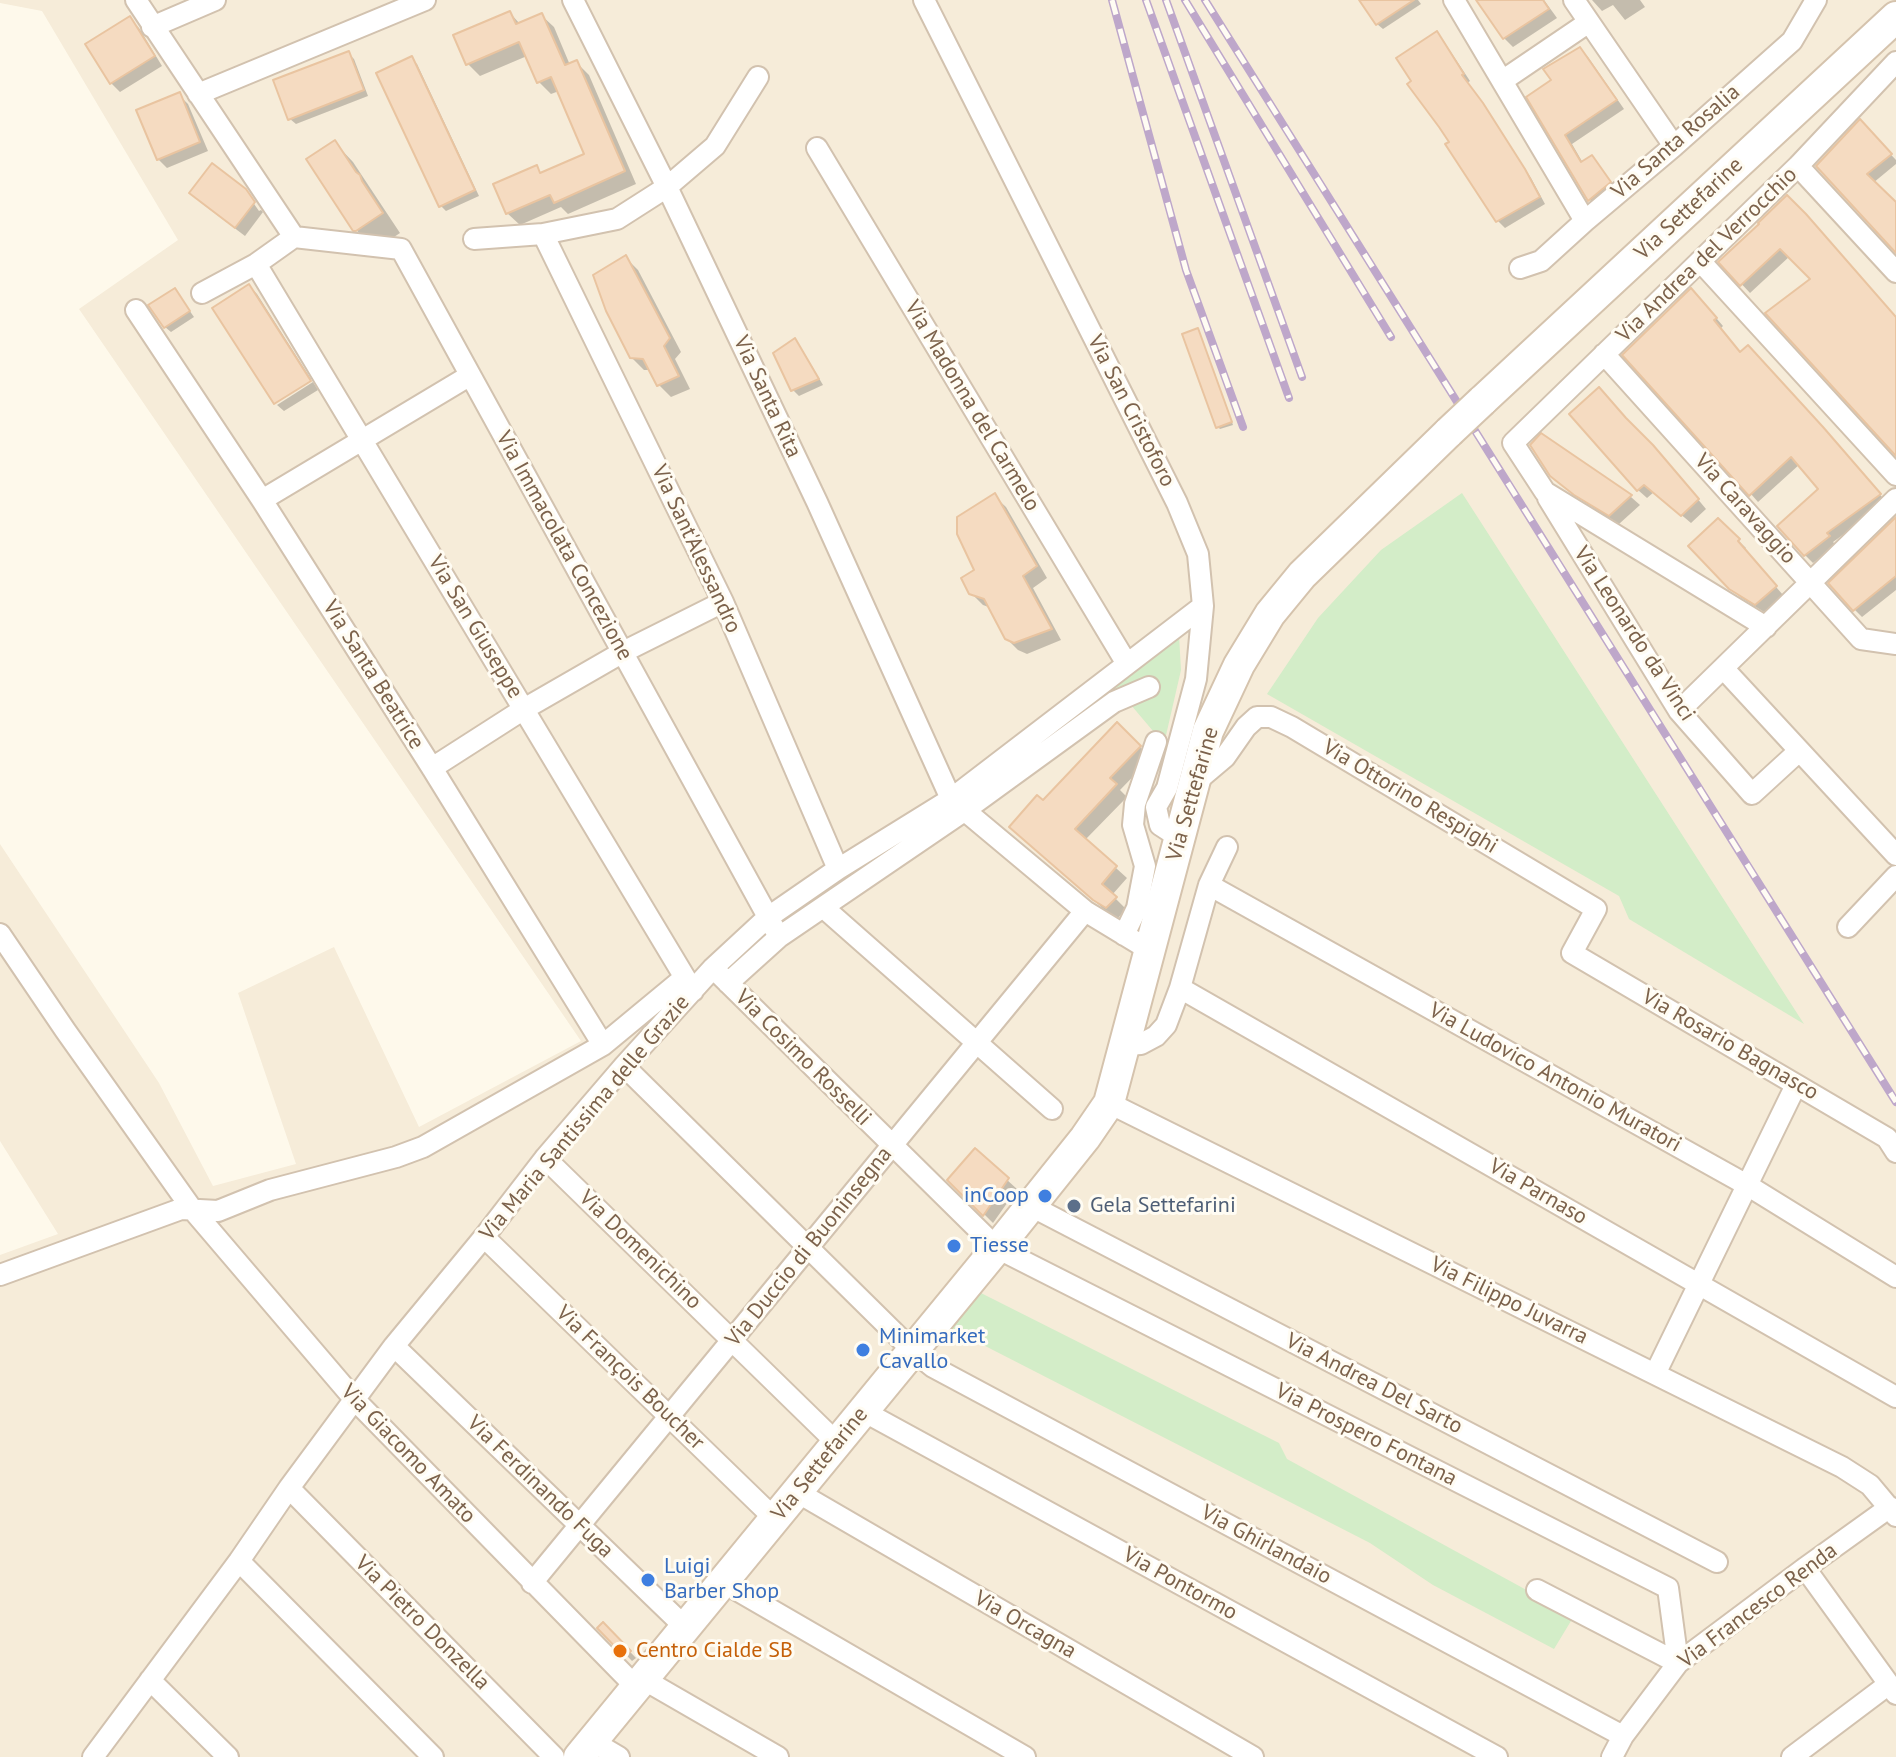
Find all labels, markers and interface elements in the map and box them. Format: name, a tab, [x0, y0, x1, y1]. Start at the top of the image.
street label: Via Santa Rosalia	[1606, 79, 1746, 205]
street label: Via Settefarine	[1629, 152, 1749, 266]
street label: Via Andrea del Verrocchio	[1611, 162, 1803, 348]
street label: Via Madonna del Carmelo	[899, 296, 1045, 516]
street label: Via San Cristoforo	[1081, 331, 1181, 491]
street label: Via Santa Rita	[727, 332, 807, 462]
street label: Via Immacolata Concezione	[490, 427, 638, 665]
street label: Via Caravaggio	[1689, 448, 1801, 570]
street label: Via Sant'Alessandro	[645, 461, 747, 637]
street label: Via Leonardo da Vinci	[1568, 542, 1700, 726]
street label: Via San Giuseppe	[422, 551, 528, 703]
street label: Via Santa Beatrice	[317, 596, 429, 754]
street label: Via Settefarine	[1161, 724, 1225, 864]
street label: Via Ottorino Respighi	[1318, 734, 1502, 860]
street label: Via Cosimo Rosselli	[729, 984, 877, 1132]
street label: Via Rosario Bagnasco	[1637, 984, 1823, 1106]
street label: Via Maria Santissima delle Grazie	[474, 990, 696, 1246]
street label: Via Ludovico Antonio Muratori	[1424, 998, 1686, 1158]
street label: Via Duccio di Buoninsegna	[720, 1142, 898, 1352]
street label: Via Parnaso	[1484, 1153, 1592, 1231]
place label: inCoop	[964, 1183, 1029, 1209]
street label: Via Domenichino	[573, 1185, 707, 1315]
marker: inCoop	[1036, 1187, 1054, 1205]
place label: Gela Settefarini	[1090, 1193, 1236, 1219]
marker: Gela Settefarini	[1065, 1197, 1083, 1215]
place label: Tiesse	[970, 1233, 1029, 1259]
marker: Tiesse	[945, 1237, 963, 1255]
street label: Via Filippo Juvarra	[1426, 1251, 1592, 1351]
street label: Via François Boucher	[550, 1300, 710, 1456]
place label: Minimarket Cavallo	[879, 1324, 985, 1376]
street label: Via Andrea Del Sarto	[1281, 1328, 1467, 1440]
marker: Minimarket Cavallo	[854, 1341, 872, 1359]
street label: Via Prospero Fontana	[1271, 1378, 1461, 1492]
street label: Via Giacomo Amato	[335, 1379, 481, 1529]
street label: Via Settefarine	[766, 1402, 874, 1526]
street label: Via Ferdinando Fuga	[461, 1410, 619, 1564]
street label: Via Ghirlandaio	[1196, 1500, 1336, 1590]
street label: Via Francesco Renda	[1673, 1538, 1843, 1674]
street label: Via Pontormo	[1118, 1542, 1242, 1626]
street label: Via Pietro Donzella	[349, 1550, 495, 1696]
place label: Luigi Barber Shop	[664, 1554, 779, 1606]
marker: Luigi Barber Shop	[639, 1571, 657, 1589]
street label: Via Orcagna	[969, 1585, 1081, 1665]
place label: Centro Cialde SB	[636, 1638, 793, 1664]
marker: Centro Cialde SB	[611, 1642, 629, 1660]

